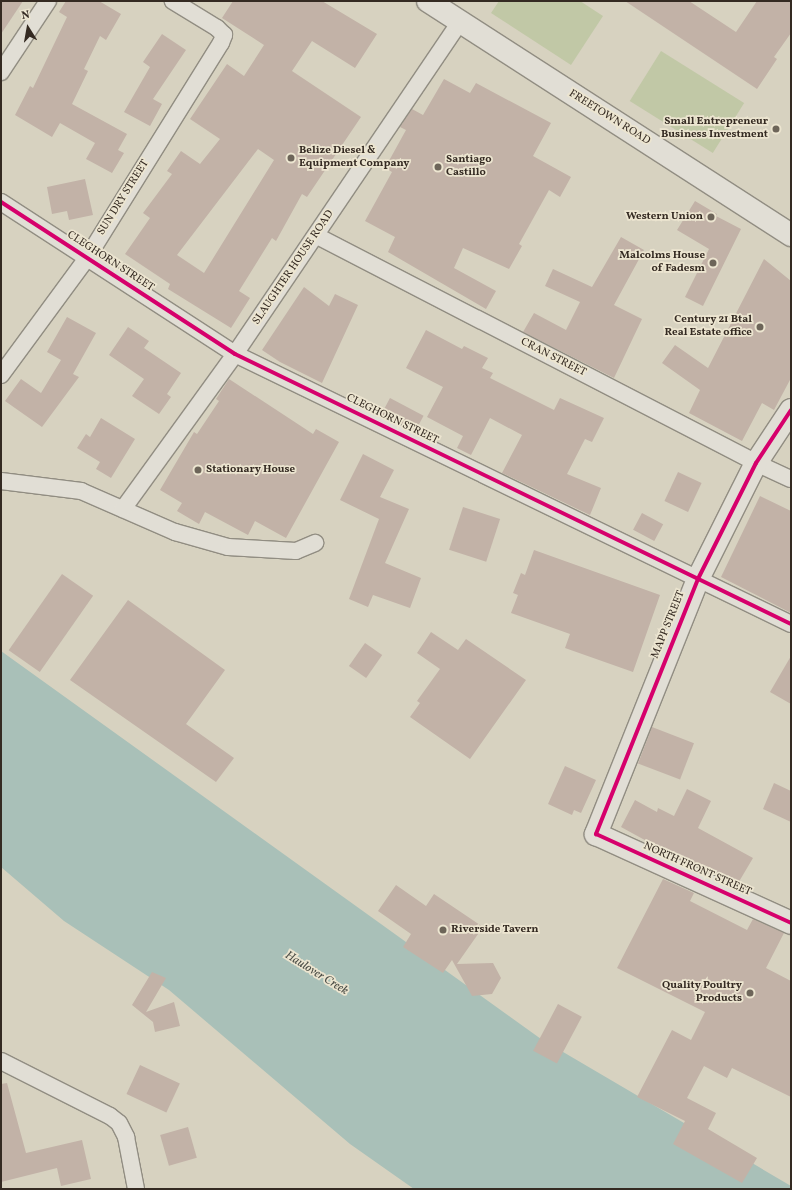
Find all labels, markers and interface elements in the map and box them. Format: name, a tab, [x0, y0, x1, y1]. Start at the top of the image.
north arrow	[8, 8, 48, 48]
text: N	[20, 8, 31, 24]
street label: FREETOWN ROAD	[566, 88, 652, 148]
place label: Small Entrepreneur Business Investment	[661, 116, 768, 142]
marker: Small Entrepreneur Business Investment	[771, 124, 781, 134]
place label: Belize Diesel & Equipment Company	[299, 145, 409, 171]
marker: Belize Diesel & Equipment Company	[286, 153, 296, 163]
place label: Santiago Castillo	[446, 154, 492, 180]
street label: SUN DRY STREET	[95, 158, 153, 238]
marker: Santiago Castillo	[433, 162, 443, 172]
street label: SLAUGHTER HOUSE ROAD	[251, 208, 337, 328]
place label: Western Union	[626, 210, 703, 224]
marker: Western Union	[706, 212, 716, 222]
street label: CLEGHORN STREET	[64, 229, 156, 295]
place label: Malcolms House of Fadesm	[619, 250, 705, 276]
marker: Malcolms House of Fadesm	[708, 258, 718, 268]
place label: Century 21 Btal Real Estate office	[665, 314, 752, 340]
marker: Century 21 Btal Real Estate office	[755, 322, 765, 332]
street label: CRAN STREET	[518, 336, 588, 380]
street label: CLEGHORN STREET	[344, 392, 440, 448]
place label: Stationary House	[206, 463, 295, 477]
marker: Stationary House	[193, 465, 203, 475]
street label: MAPP STREET	[649, 589, 689, 661]
street label: NORTH FRONT STREET	[641, 840, 753, 900]
place label: Riverside Tavern	[451, 923, 539, 937]
marker: Riverside Tavern	[438, 925, 448, 935]
water label: Haulover Creek	[282, 949, 350, 999]
place label: Quality Poultry Products	[662, 980, 742, 1006]
marker: Quality Poultry Products	[745, 988, 755, 998]

